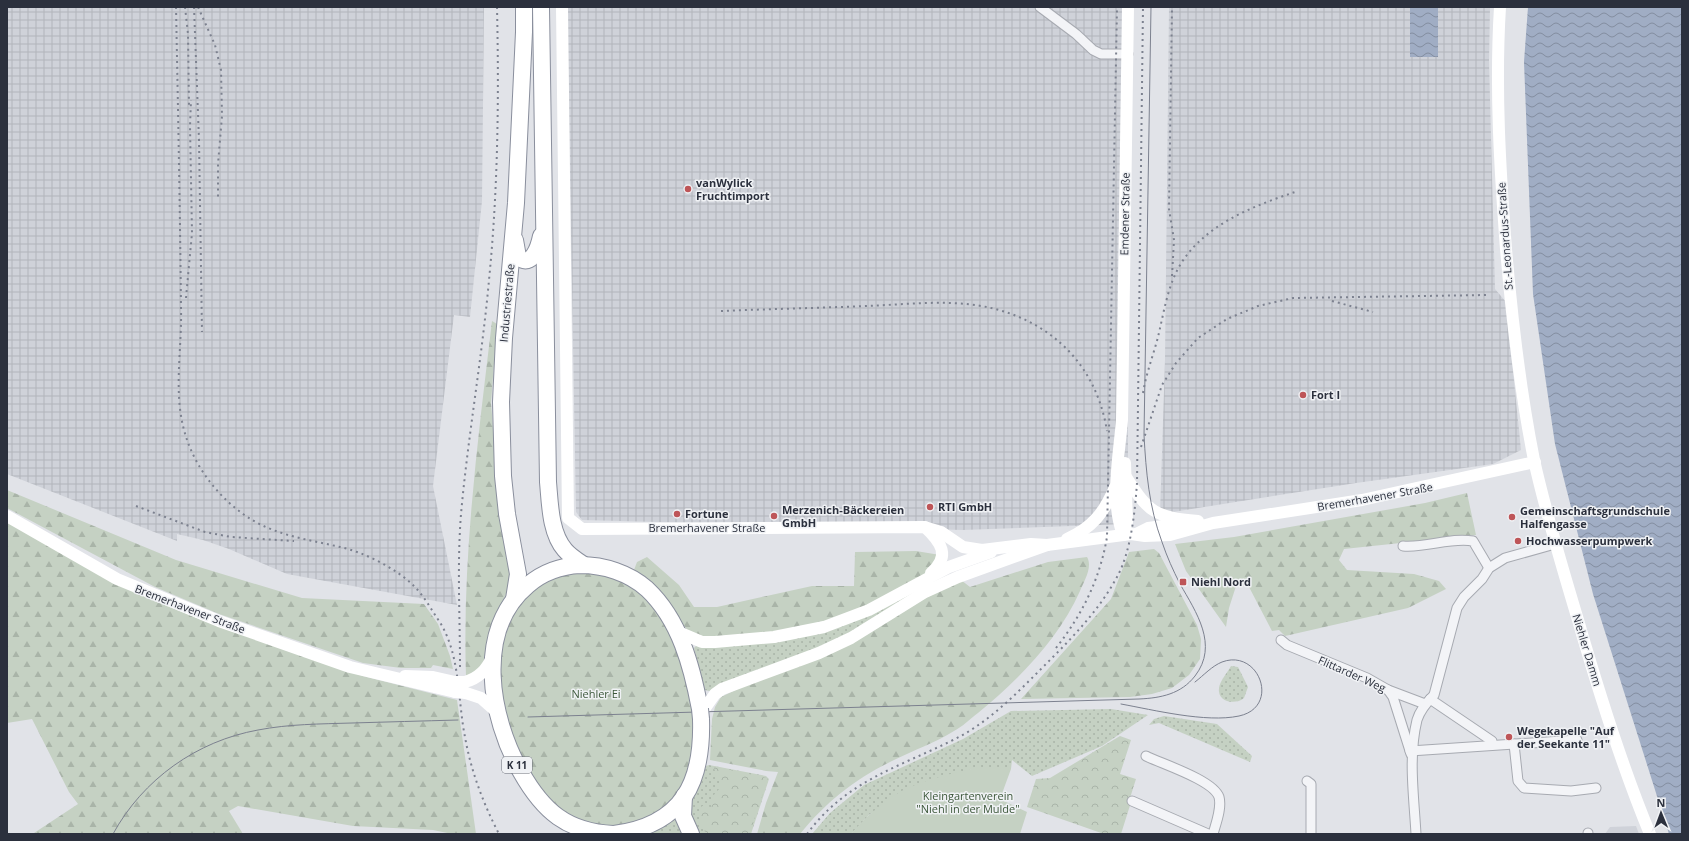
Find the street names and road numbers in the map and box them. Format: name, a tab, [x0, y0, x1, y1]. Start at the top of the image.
street label: Emdener Straße	[1116, 172, 1133, 256]
street label: St.-Leonardus-Straße	[1493, 182, 1516, 290]
street label: Industriestraße	[496, 263, 517, 343]
street label: Bremerhavener Straße	[1316, 479, 1434, 514]
street label: Bremerhavener Straße	[648, 520, 766, 535]
street label: Bremerhavener Straße	[133, 581, 247, 637]
street label: Niehler Damm	[1569, 612, 1606, 688]
street label: Flittarder Weg	[1316, 652, 1388, 695]
road number: K 11	[502, 757, 532, 773]

